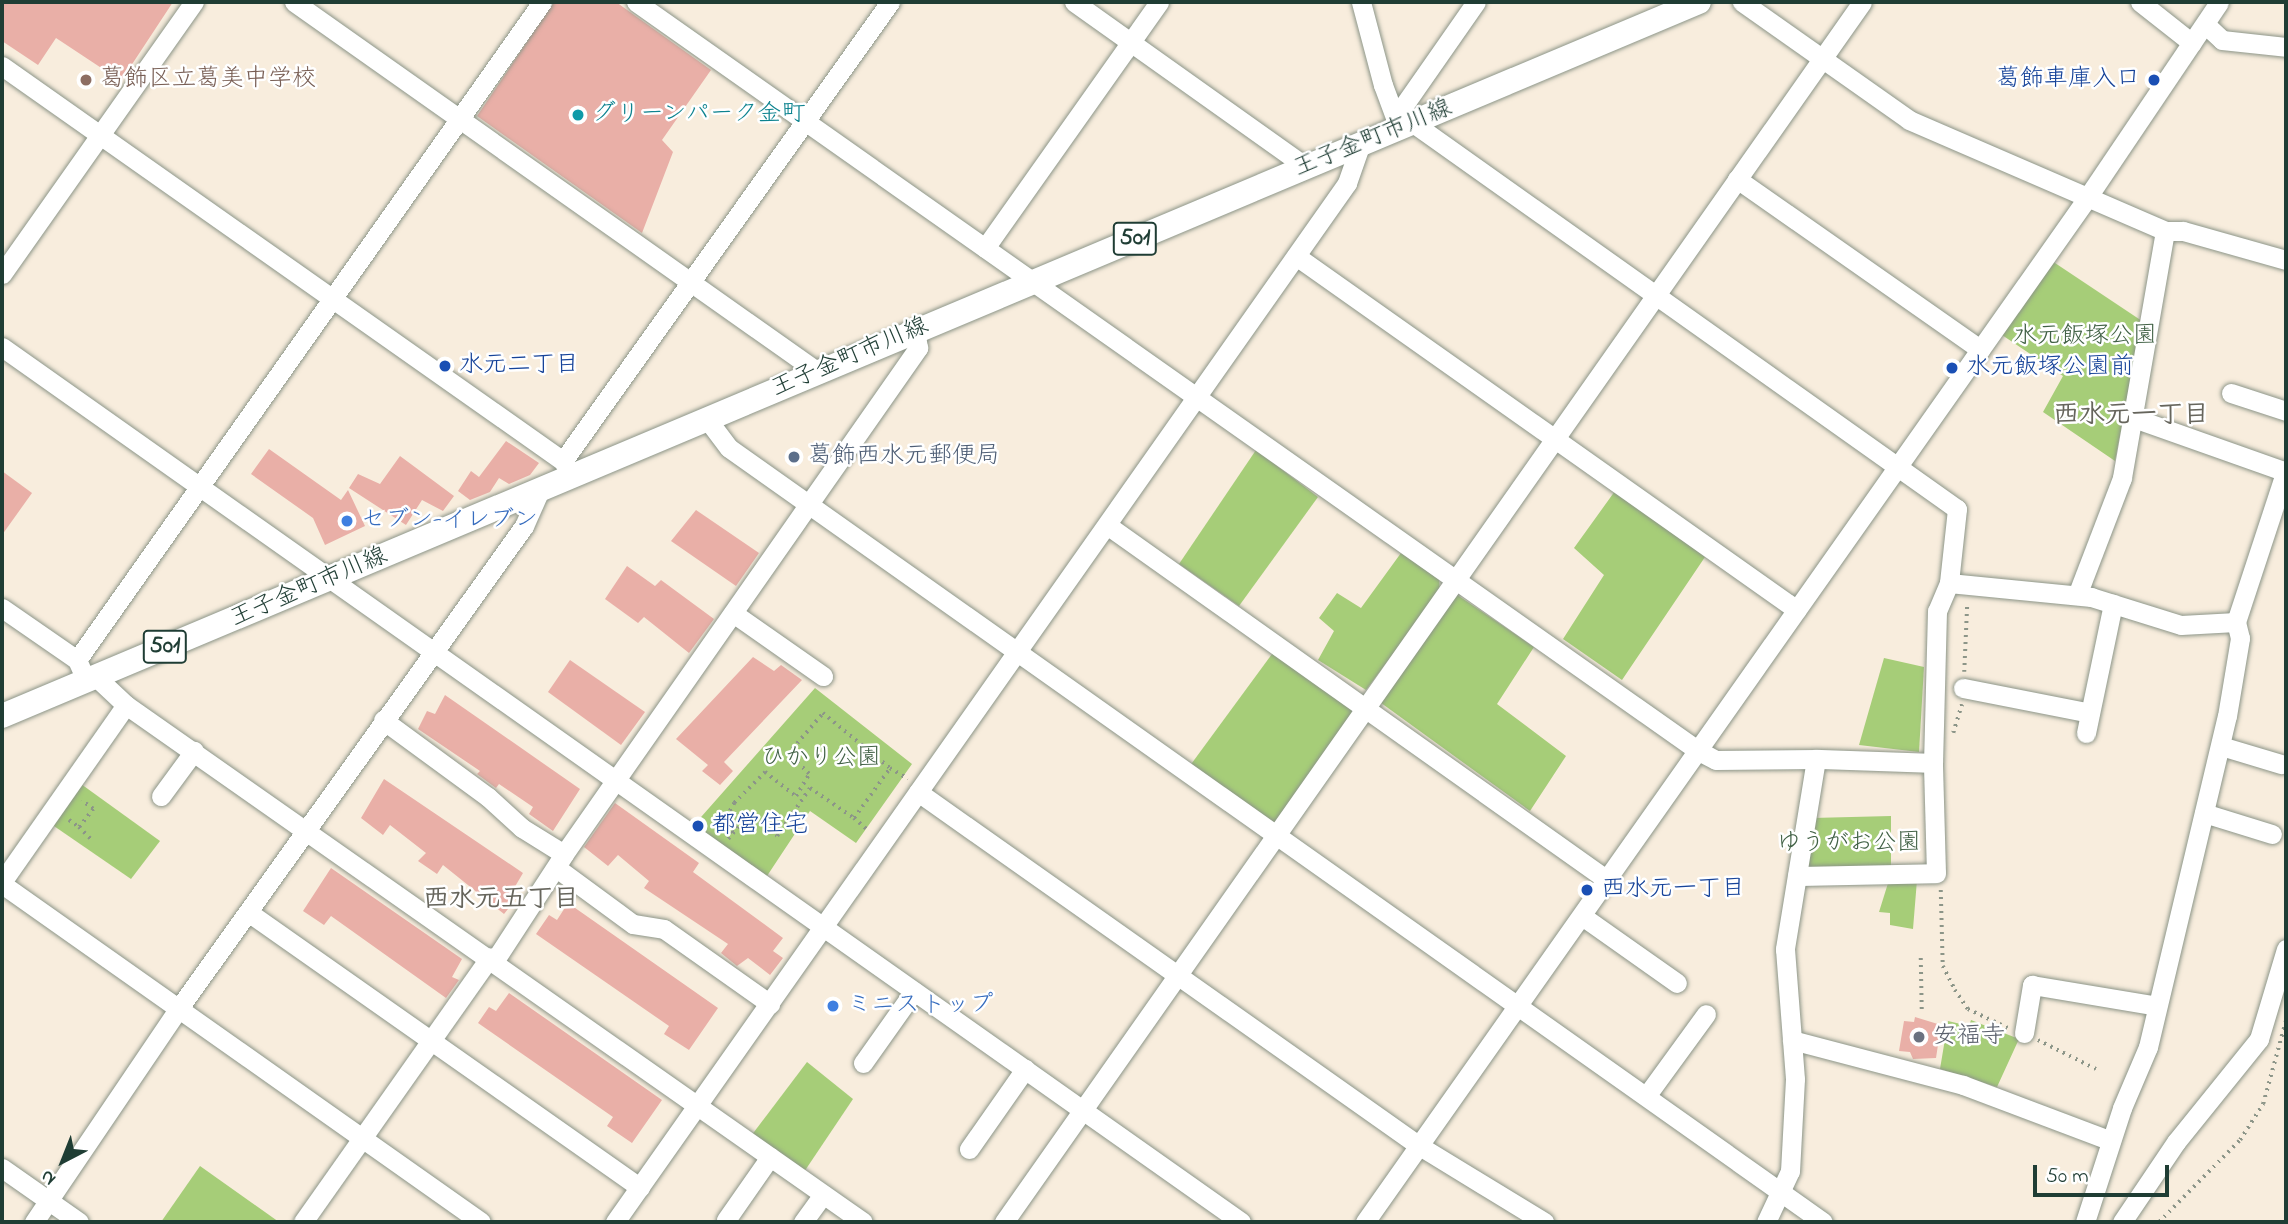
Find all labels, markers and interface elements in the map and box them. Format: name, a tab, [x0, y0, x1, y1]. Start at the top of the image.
place label: 葛飾区立葛美中学校	[100, 66, 316, 94]
place label: 葛飾車庫入口	[1996, 66, 2140, 94]
marker: 葛飾区立葛美中学校	[78, 72, 94, 88]
marker: 葛飾車庫入口	[2146, 72, 2162, 88]
street label: 王子金町市川線	[1290, 94, 1456, 184]
place label: グリーンパーク金町	[592, 101, 808, 129]
marker: グリーンパーク金町	[570, 107, 586, 123]
road number: 501	[1112, 220, 1158, 258]
street label: 王子金町市川線	[767, 312, 933, 404]
park label: 水元飯塚公園	[2013, 323, 2157, 351]
place label: 水元二丁目	[459, 352, 579, 380]
place label: 水元飯塚公園前	[1966, 354, 2134, 382]
marker: 水元二丁目	[437, 358, 453, 374]
marker: 水元飯塚公園前	[1944, 360, 1960, 376]
district label: 西水元一丁目	[2053, 401, 2209, 433]
place label: 葛飾西水元郵便局	[808, 443, 1000, 471]
marker: 葛飾西水元郵便局	[786, 449, 802, 465]
place label: セブン-イレブン	[361, 507, 538, 535]
marker: セブン-イレブン	[339, 513, 355, 529]
street label: 王子金町市川線	[226, 542, 392, 634]
road number: 501	[142, 628, 188, 666]
park label: ひかり公園	[761, 745, 881, 773]
place label: 都営住宅	[712, 812, 808, 840]
marker: 都営住宅	[690, 818, 706, 834]
park label: ゆうがお公園	[1777, 830, 1921, 858]
place label: 西水元一丁目	[1601, 876, 1745, 904]
marker: 西水元一丁目	[1579, 882, 1595, 898]
district label: 西水元五丁目	[423, 885, 579, 917]
place label: ミニストップ	[847, 992, 991, 1020]
marker: ミニストップ	[825, 998, 841, 1014]
place label: 安福寺	[1933, 1023, 2005, 1051]
marker: 安福寺	[1911, 1029, 1927, 1045]
north arrow	[28, 1126, 98, 1196]
scale bar	[2036, 1150, 2172, 1194]
text: 50 m	[2046, 1162, 2089, 1192]
text: N	[35, 1163, 62, 1191]

